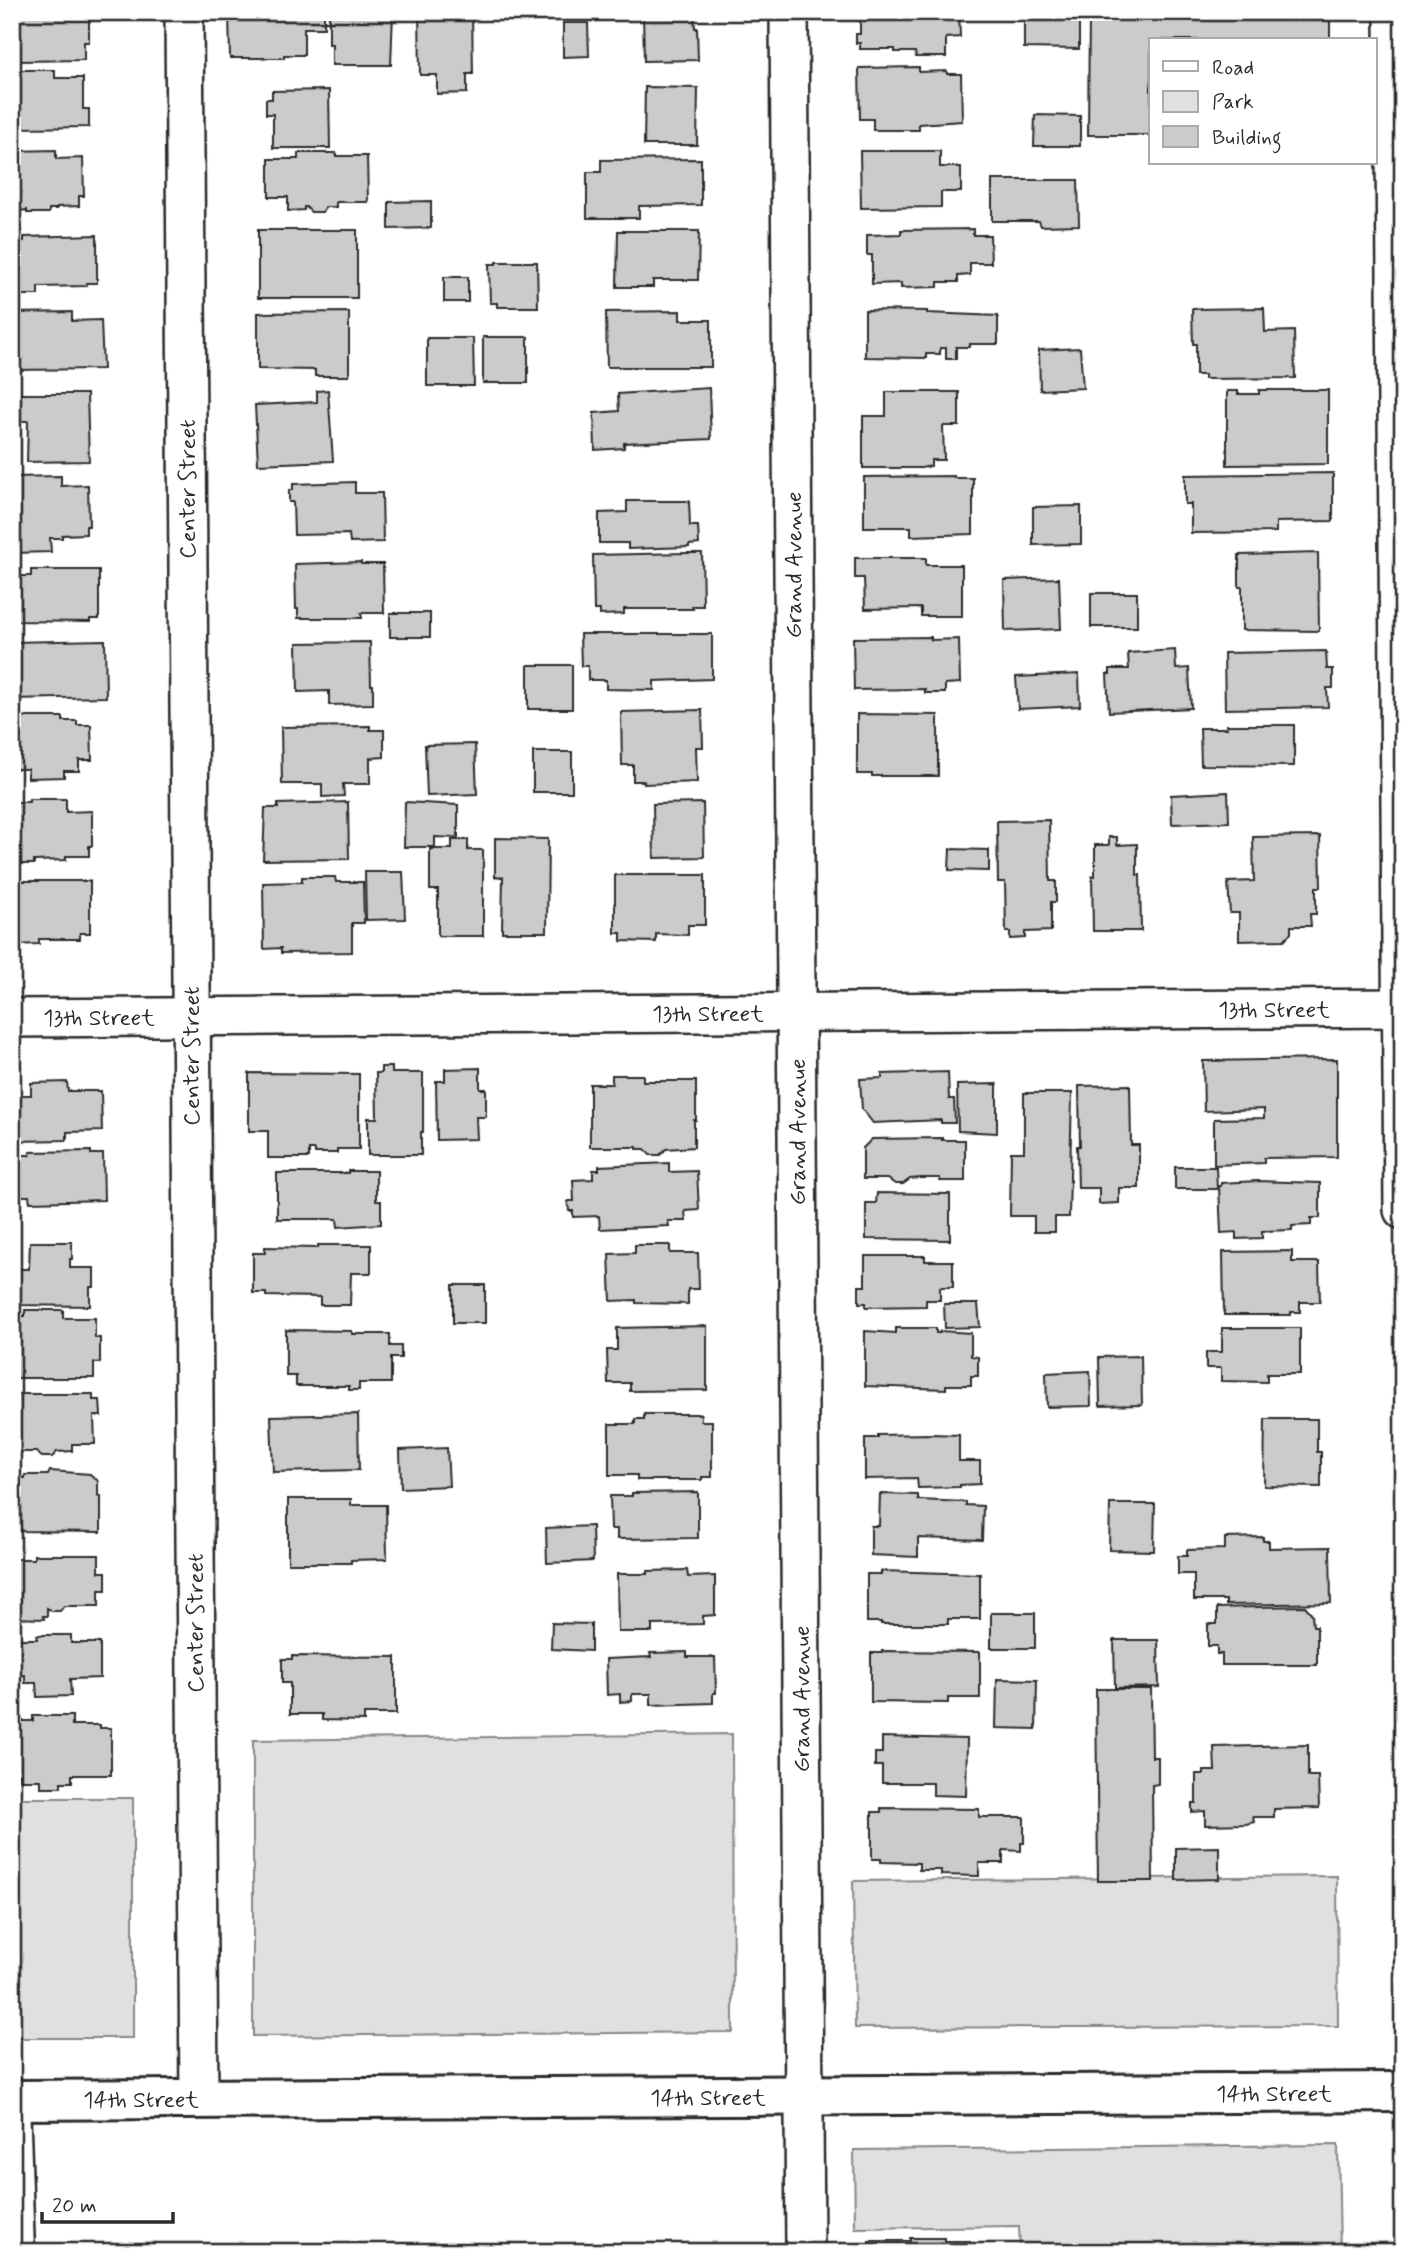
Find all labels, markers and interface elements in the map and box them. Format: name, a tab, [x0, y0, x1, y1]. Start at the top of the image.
legend	[1149, 38, 1376, 164]
text: Road	[1212, 54, 1254, 82]
text: Park	[1212, 88, 1254, 116]
text: Building	[1212, 124, 1282, 154]
street label: Center Street	[174, 419, 204, 559]
street label: Grand Avenue	[780, 492, 810, 638]
street label: Center Street	[178, 986, 208, 1126]
street label: 13th Street	[1218, 996, 1330, 1026]
street label: 13th Street	[652, 1000, 764, 1030]
street label: 13th Street	[43, 1004, 155, 1034]
street label: Grand Avenue	[784, 1059, 814, 1205]
street label: Center Street	[182, 1553, 212, 1693]
street label: Grand Avenue	[788, 1626, 818, 1772]
street label: 14th Street	[1216, 2080, 1332, 2110]
street label: 14th Street	[650, 2084, 766, 2114]
street label: 14th Street	[83, 2086, 199, 2116]
scale bar	[42, 2180, 173, 2224]
text: 20 m	[52, 2192, 97, 2220]

